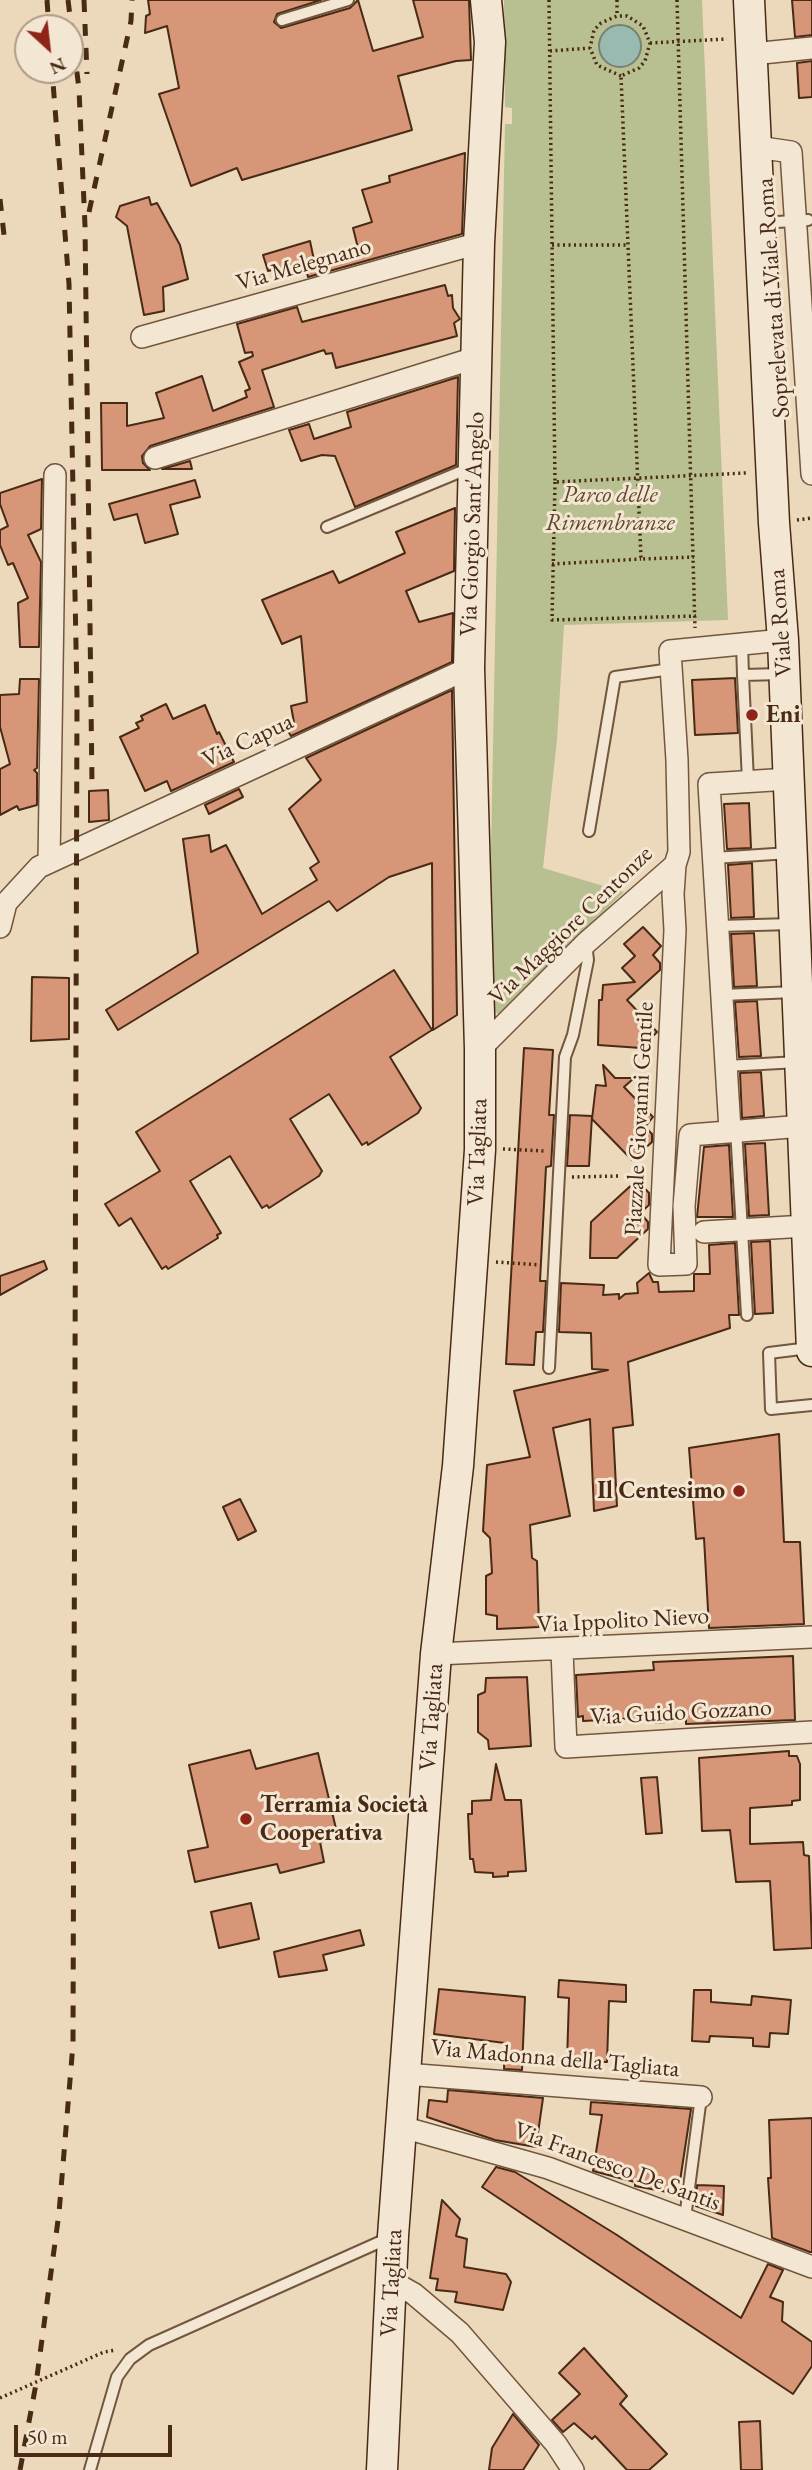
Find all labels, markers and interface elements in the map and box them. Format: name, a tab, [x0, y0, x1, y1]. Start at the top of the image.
north arrow	[14, 14, 84, 84]
text: N	[45, 52, 70, 81]
street label: Soprelevata di Viale Roma	[751, 177, 797, 419]
street label: Via Melegnano	[233, 232, 375, 298]
street label: Via Giorgio Sant'Angelo	[455, 411, 491, 637]
park label: Parco delle Rimembranze	[545, 481, 675, 537]
street label: Viale Roma	[763, 568, 799, 678]
place label: Eni	[766, 701, 800, 729]
street label: Via Capua	[198, 707, 298, 775]
marker: Eni	[744, 707, 760, 723]
street label: Via Maggiore Centonze	[483, 840, 659, 1012]
street label: Piazzale Giovanni Gentile	[619, 1001, 661, 1237]
street label: Via Tagliata	[462, 1098, 494, 1206]
place label: Il Centesimo	[597, 1477, 725, 1505]
marker: Il Centesimo	[731, 1483, 747, 1499]
street label: Via Ippolito Nievo	[536, 1602, 710, 1640]
street label: Via Tagliata	[414, 1662, 450, 1772]
street label: Via Guido Gozzano	[589, 1694, 773, 1732]
place label: Terramia Società Cooperativa	[260, 1791, 428, 1847]
marker: Terramia Società Cooperativa	[238, 1811, 254, 1827]
street label: Via Madonna della Tagliata	[429, 2034, 681, 2084]
street label: Via Francesco De Santis	[510, 2116, 724, 2218]
street label: Via Tagliata	[375, 2228, 409, 2338]
scale bar	[18, 2410, 175, 2454]
text: 50 m	[27, 2423, 68, 2450]

